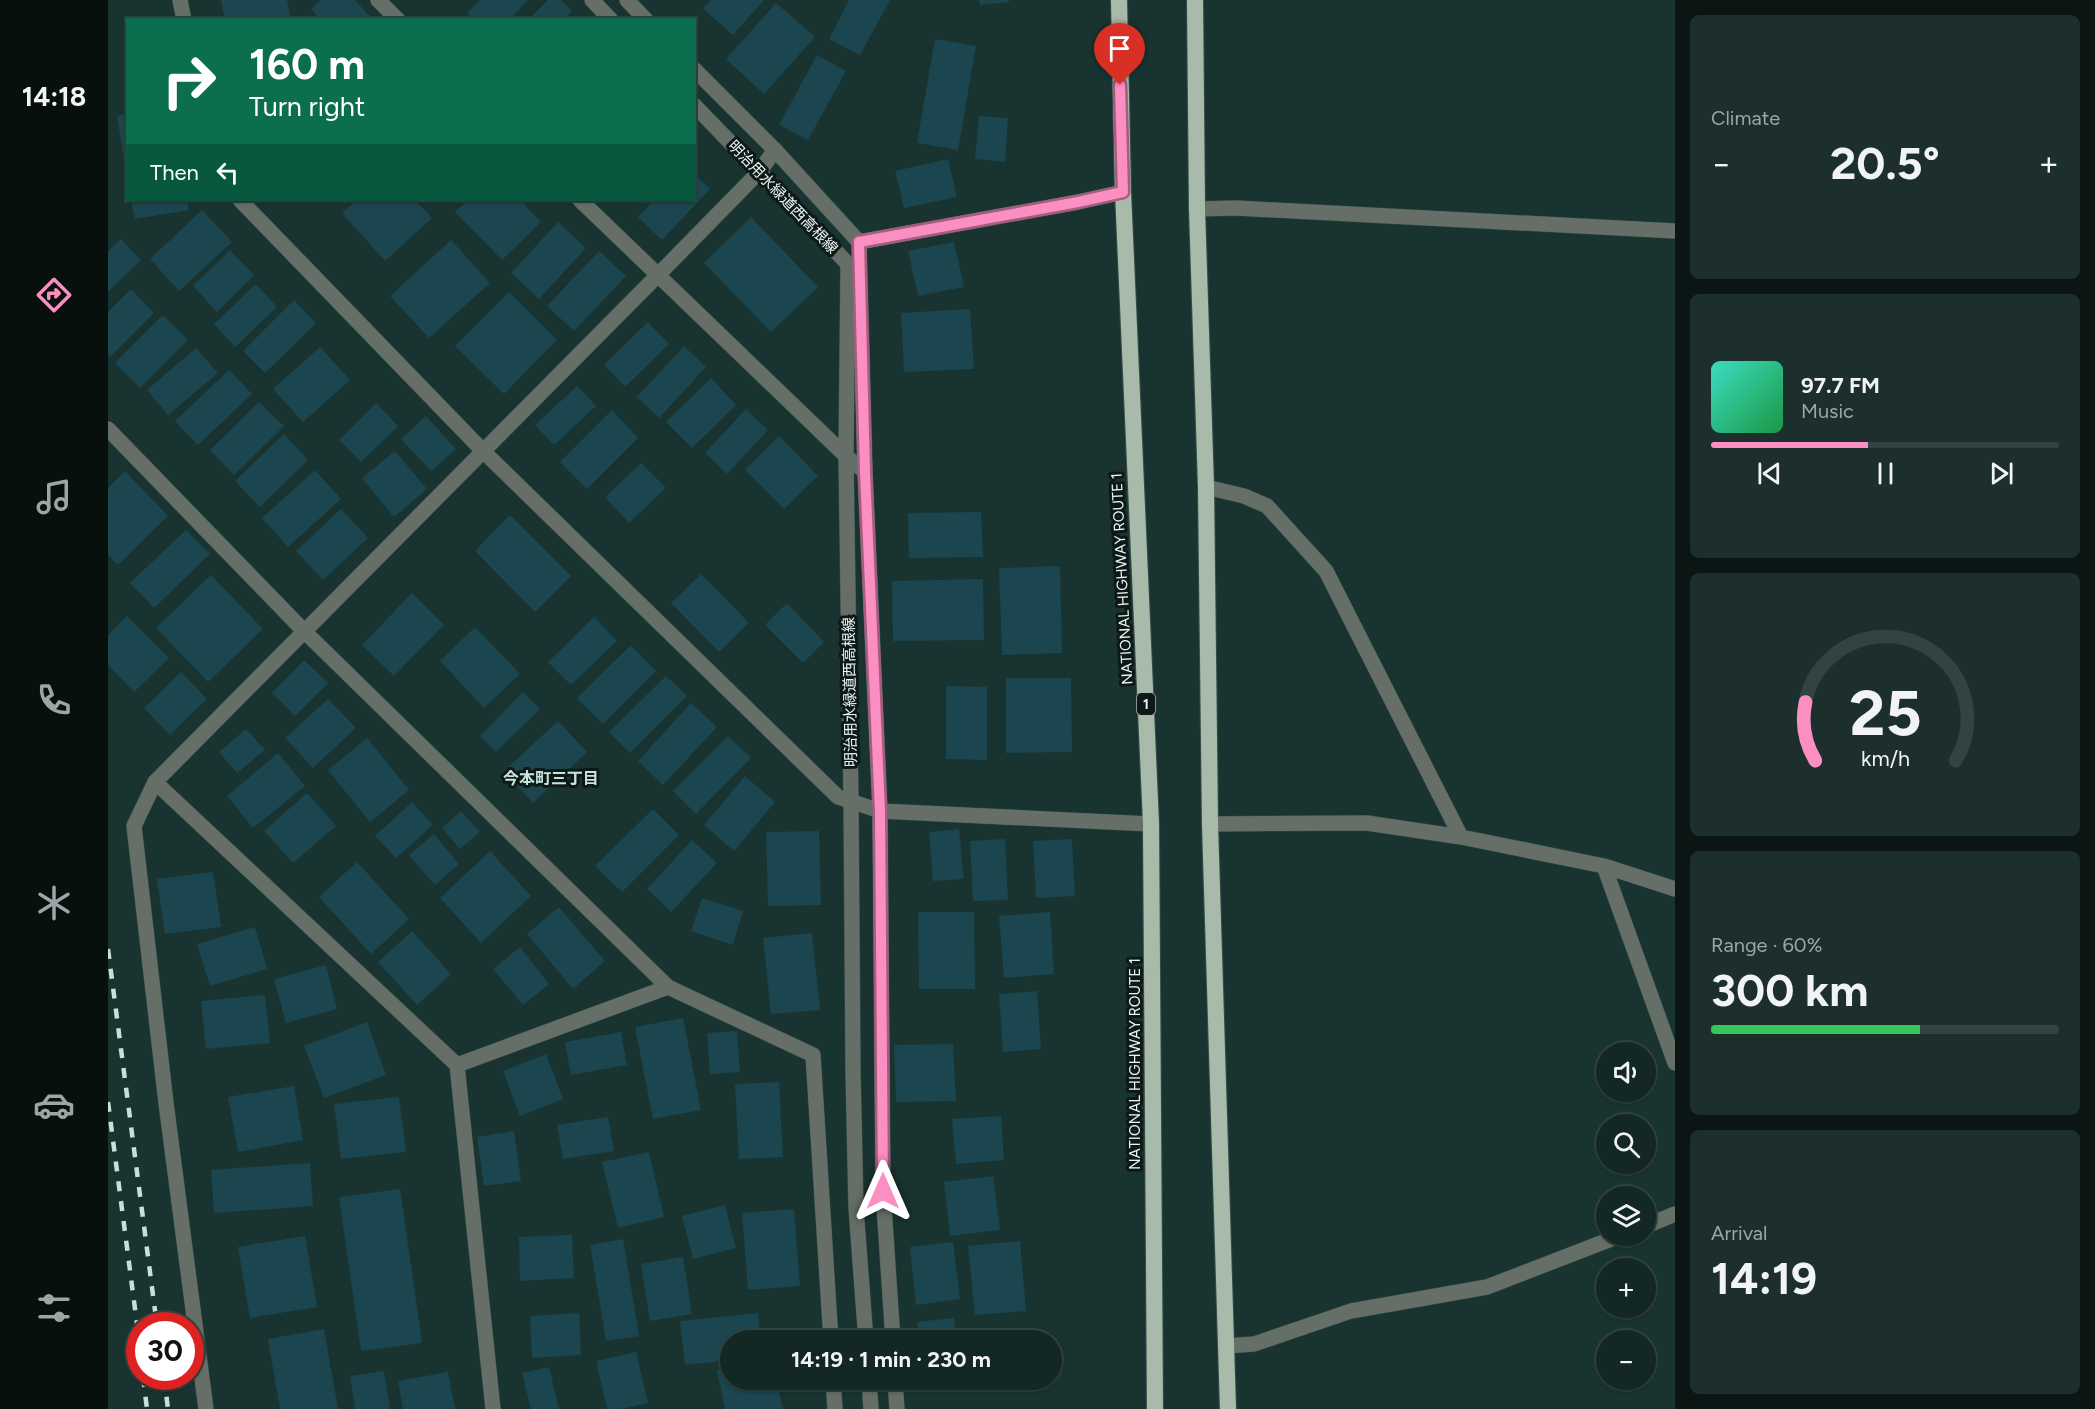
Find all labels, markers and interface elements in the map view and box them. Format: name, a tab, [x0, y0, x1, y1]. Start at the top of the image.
pin	[1094, 23, 1145, 85]
icon: arrive	[1103, 32, 1136, 65]
text: 160 m	[249, 39, 365, 90]
icon: right	[150, 42, 228, 120]
text: 14:18	[22, 80, 86, 113]
text: Turn right	[249, 90, 365, 123]
text: Climate	[1711, 106, 1780, 130]
text: 20.5°	[1830, 136, 1940, 190]
street label: 明治用水緑道西高根線	[724, 137, 842, 257]
text: −	[1711, 144, 1732, 183]
text: +	[2038, 144, 2059, 183]
icon: left	[211, 156, 244, 189]
text: Then	[150, 159, 199, 186]
icon: directions	[33, 274, 75, 316]
text: 97.7 FM	[1801, 372, 1880, 399]
text: Music	[1801, 399, 1854, 423]
icon: previous	[1753, 457, 1786, 490]
icon: pause	[1869, 457, 1902, 490]
icon: next	[1985, 457, 2018, 490]
street label: NATIONAL HIGHWAY ROUTE 1	[1107, 473, 1137, 685]
icon: music	[33, 476, 75, 518]
street label: 明治用水緑道西高根線	[840, 617, 860, 767]
text: 25	[1849, 677, 1921, 752]
icon: phone	[33, 679, 75, 721]
road number: 1	[1137, 693, 1155, 715]
text: km/h	[1861, 747, 1909, 772]
district label: 今本町三丁目	[503, 769, 599, 788]
icon: climate	[33, 882, 75, 924]
text: Range · 60%	[1711, 933, 1822, 957]
street label: NATIONAL HIGHWAY ROUTE 1	[1126, 958, 1144, 1170]
text: 300 km	[1711, 963, 1869, 1017]
map controls	[1596, 1042, 1656, 1390]
button: sound	[1596, 1042, 1656, 1102]
icon: car	[33, 1084, 75, 1126]
button: search	[1596, 1114, 1656, 1174]
position arrow	[851, 1159, 915, 1223]
button: layers	[1596, 1186, 1656, 1246]
text: Arrival	[1711, 1221, 1767, 1245]
text: 14:19	[1711, 1251, 1817, 1305]
button: +	[1596, 1258, 1656, 1318]
icon: filters	[33, 1287, 75, 1329]
speed limit sign: 30	[126, 1312, 204, 1390]
button: −	[1596, 1330, 1656, 1390]
text: 14:19 · 1 min · 230 m	[791, 1346, 991, 1373]

